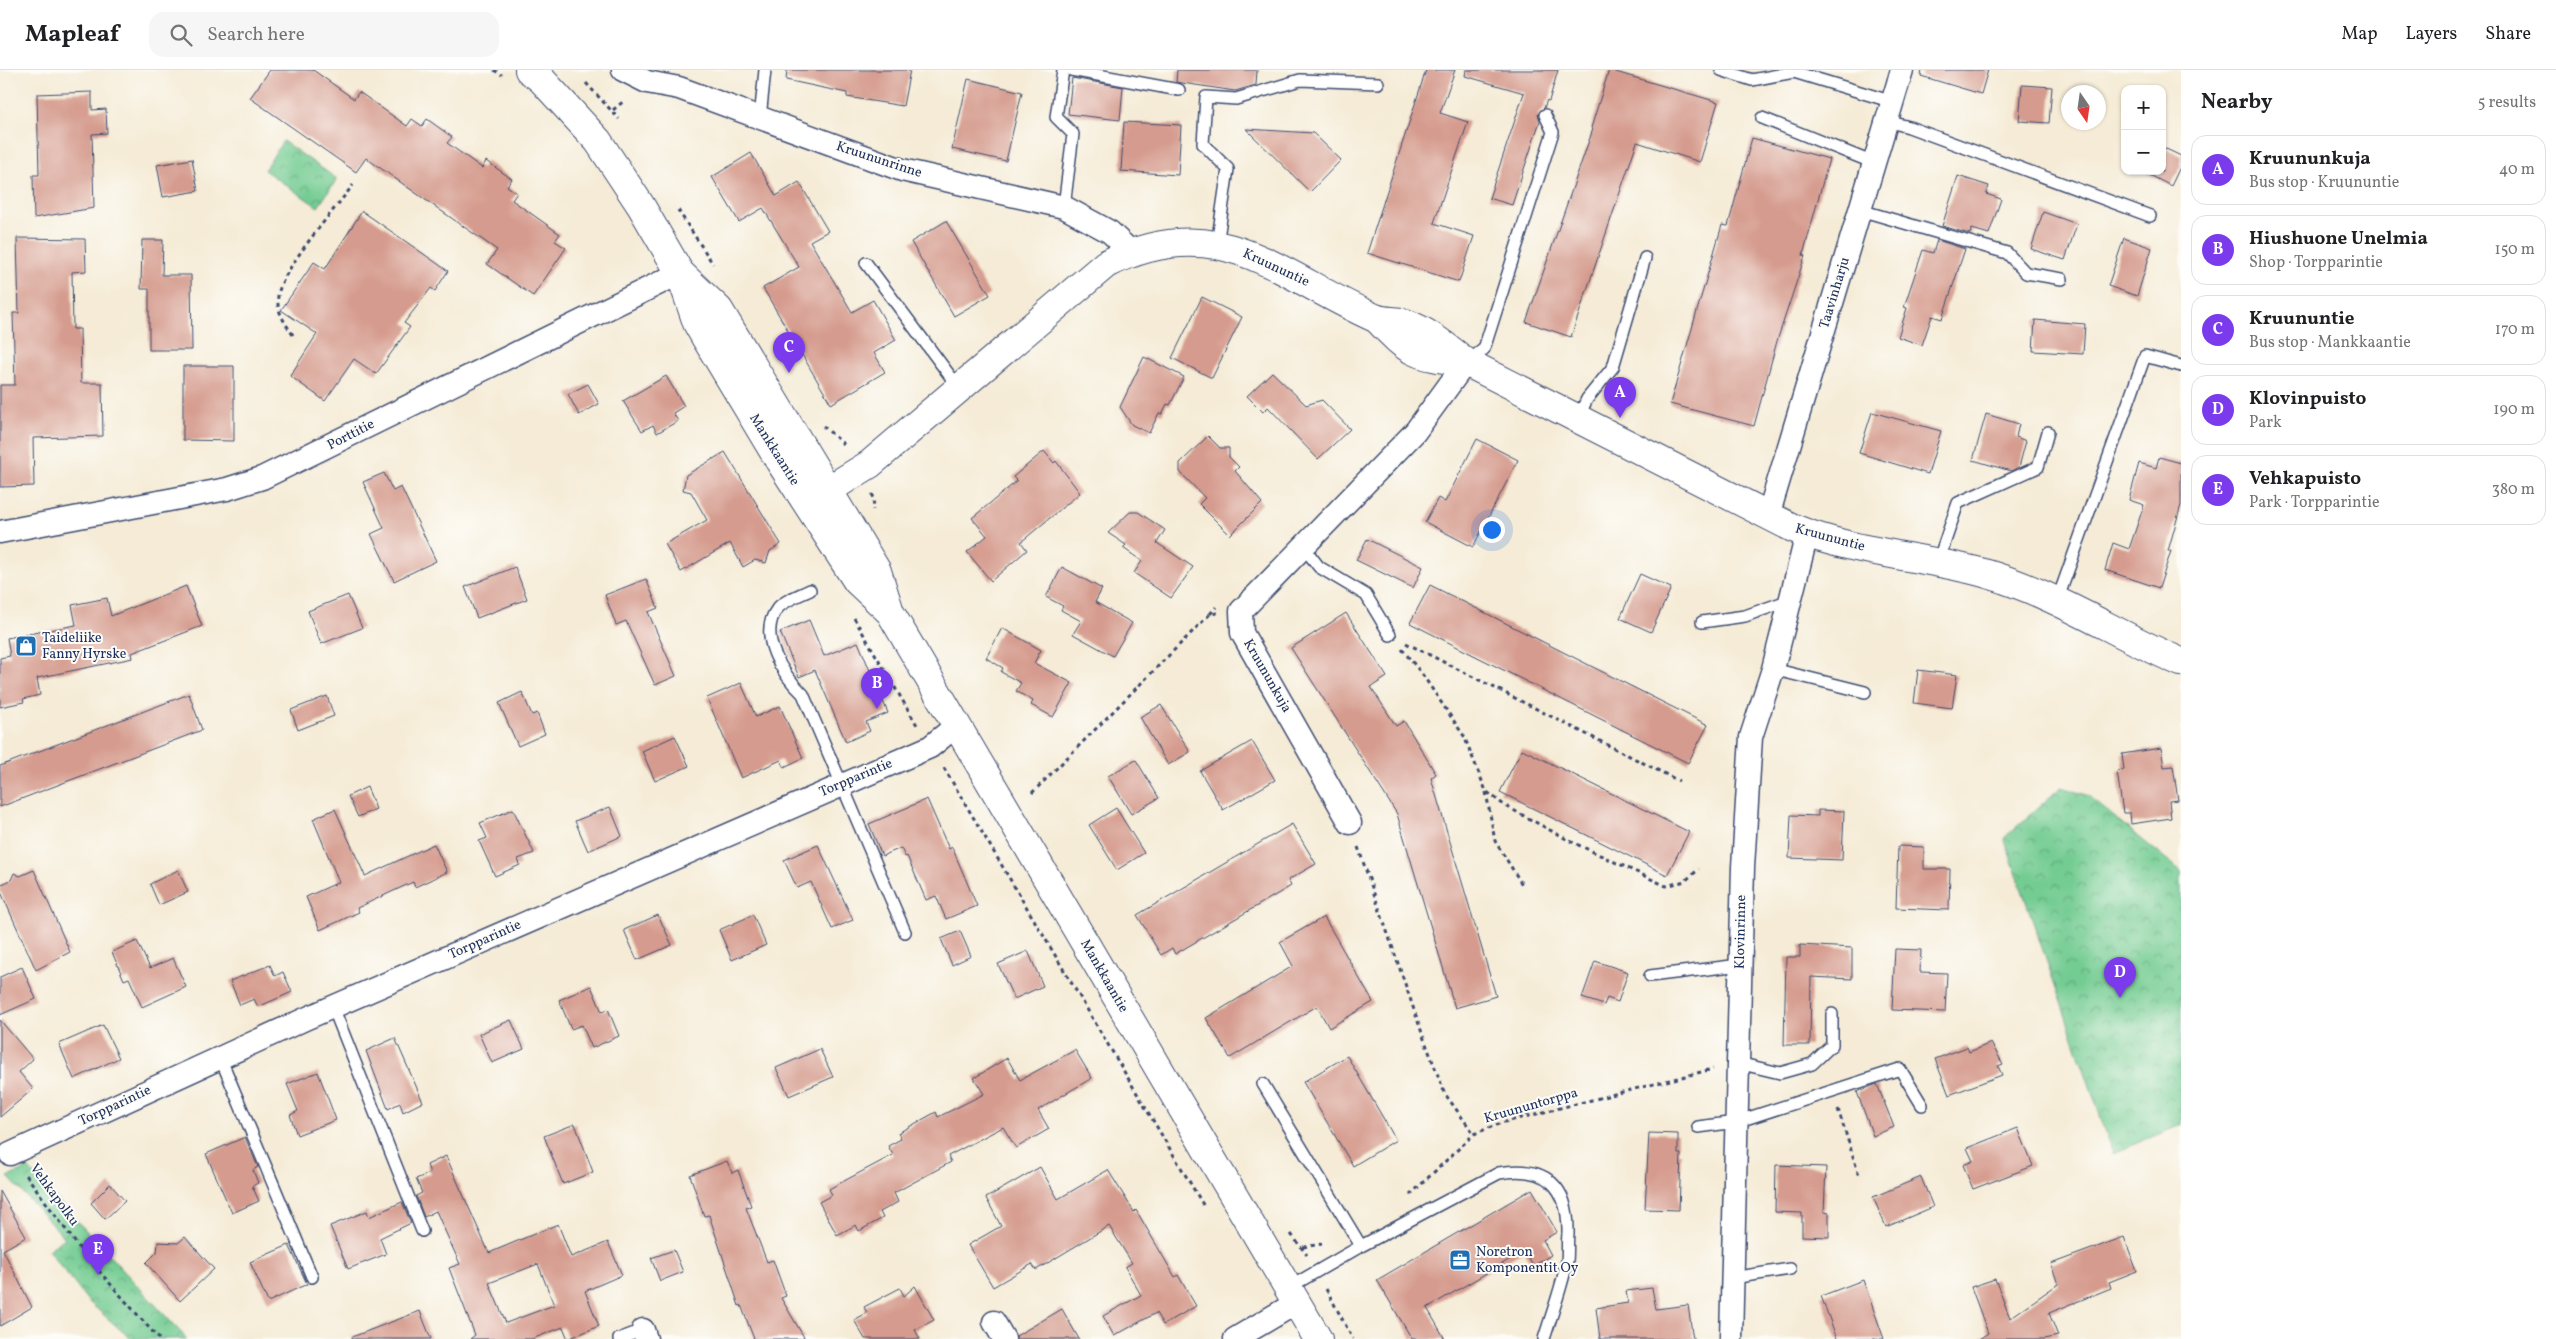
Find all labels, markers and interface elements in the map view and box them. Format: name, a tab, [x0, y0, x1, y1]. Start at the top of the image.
search box	[149, 12, 499, 57]
text: Mapleaf	[25, 18, 119, 52]
icon: search	[167, 21, 195, 49]
text: Search here	[207, 22, 305, 48]
text: Map	[2341, 22, 2377, 47]
text: Layers	[2405, 22, 2457, 47]
text: Share	[2485, 22, 2531, 47]
north arrow	[2061, 85, 2106, 130]
map controls	[2121, 85, 2166, 175]
button: +	[2121, 85, 2166, 130]
text: Nearby	[2201, 88, 2272, 117]
text: 5 results	[2478, 92, 2536, 114]
button: −	[2121, 130, 2166, 175]
street label: Kruununrinne	[834, 137, 925, 183]
text: Kruununkuja	[2249, 146, 2371, 172]
text: A	[2212, 159, 2224, 181]
text: 40 m	[2499, 159, 2535, 181]
text: Bus stop · Kruununtie	[2249, 172, 2399, 194]
text: Hiushuone Unelmia	[2249, 226, 2428, 252]
text: B	[2213, 239, 2223, 261]
text: 150 m	[2494, 239, 2535, 261]
street label: Kruununtie	[1240, 244, 1313, 292]
text: Shop · Torpparintie	[2249, 252, 2383, 274]
street label: Taavinharju	[1815, 255, 1855, 331]
text: Kruununtie	[2249, 306, 2354, 332]
text: C	[2213, 319, 2223, 341]
text: 170 m	[2495, 319, 2535, 341]
pin: C	[773, 332, 805, 373]
text: Bus stop · Mankkaantie	[2249, 332, 2411, 354]
pin: A	[1604, 377, 1636, 418]
text: Klovinpuisto	[2249, 386, 2366, 412]
text: D	[2212, 399, 2224, 421]
text: 190 m	[2493, 399, 2535, 421]
street label: Mankkaantie	[744, 410, 804, 490]
text: Park	[2249, 412, 2282, 434]
street label: Porttitie	[324, 415, 378, 455]
text: Vehkapuisto	[2249, 466, 2361, 492]
text: E	[2213, 479, 2223, 501]
text: 380 m	[2492, 479, 2535, 501]
text: Park · Torpparintie	[2249, 492, 2380, 514]
your location	[1479, 517, 1505, 543]
street label: Kruununtie	[1793, 520, 1867, 557]
place label: Taideliike Fanny Hyrske	[42, 629, 127, 664]
shop icon: Taideliike Fanny Hyrske	[14, 634, 38, 658]
street label: Kruununkuja	[1238, 636, 1296, 716]
pin: B	[861, 668, 893, 709]
street label: Torpparintie	[817, 754, 896, 802]
street label: Klovinrinne	[1731, 894, 1751, 969]
street label: Torpparintie	[446, 915, 525, 964]
street label: Mankkaantie	[1075, 936, 1133, 1016]
pin: D	[2104, 957, 2136, 998]
street label: Torpparintie	[76, 1081, 155, 1131]
street label: Kruununtorppa	[1482, 1084, 1580, 1128]
street label: Vehkapolku	[25, 1160, 83, 1230]
pin: E	[82, 1234, 114, 1275]
place label: Noretron Komponentit Oy	[1476, 1243, 1579, 1278]
office icon: Noretron Komponentit Oy	[1448, 1248, 1472, 1272]

